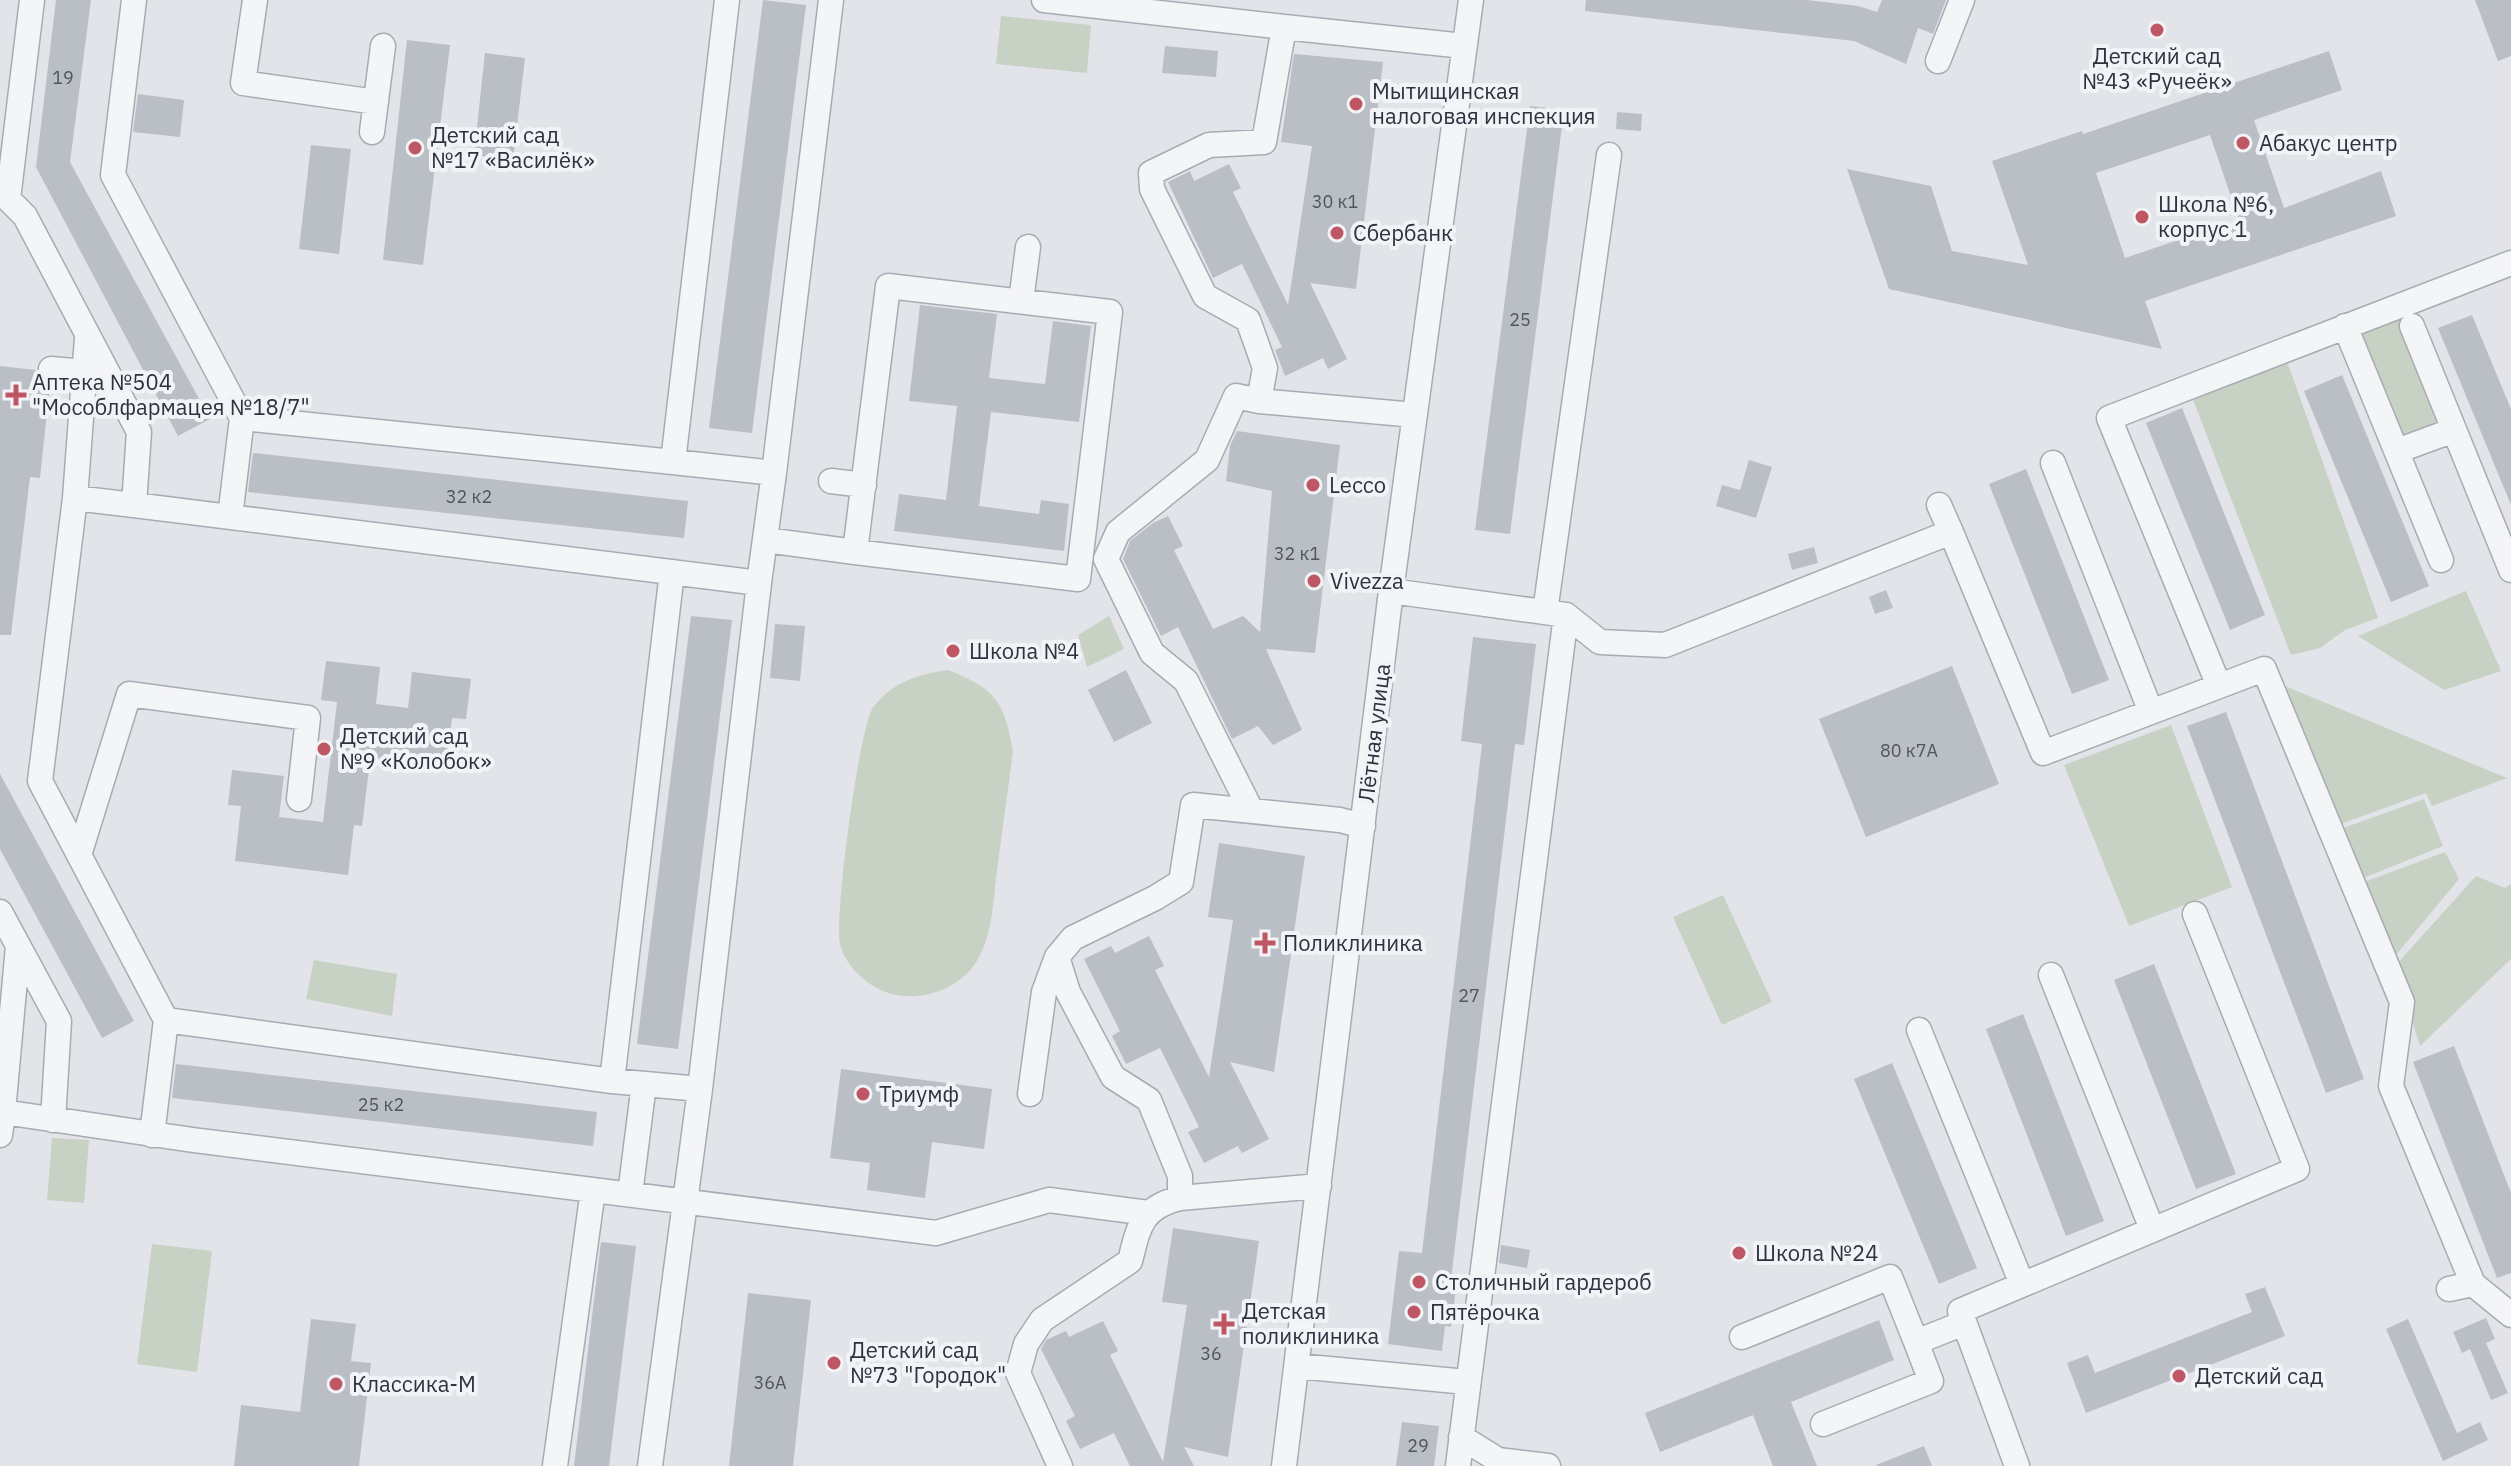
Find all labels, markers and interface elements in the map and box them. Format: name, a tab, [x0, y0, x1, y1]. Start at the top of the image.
marker: Детский сад №43 «Ручеёк»	[2148, 21, 2166, 39]
place label: Детский сад №43 «Ручеёк»	[2082, 41, 2232, 95]
house number: 19	[52, 66, 74, 89]
place label: Мытищинская налоговая инспекция	[1372, 76, 1596, 130]
marker: Мытищинская налоговая инспекция	[1347, 95, 1365, 113]
place label: Детский сад №17 «Василёк»	[431, 120, 594, 174]
place label: Абакус центр	[2259, 128, 2398, 157]
marker: Абакус центр	[2234, 134, 2252, 152]
marker: Детский сад №17 «Василёк»	[406, 139, 424, 157]
place label: Школа №6, корпус 1	[2158, 189, 2274, 243]
house number: 30 к1	[1312, 190, 1358, 213]
marker: Школа №6, корпус 1	[2133, 208, 2151, 226]
place label: Сбербанк	[1353, 218, 1453, 247]
marker: Сбербанк	[1328, 224, 1346, 242]
house number: 25	[1509, 308, 1531, 331]
place label: Аптека №504 "Мособлфармацея №18/7"	[32, 367, 310, 421]
marker: Аптека №504 "Мособлфармацея №18/7"	[7, 386, 25, 404]
place label: Lecco	[1329, 470, 1386, 499]
marker: Lecco	[1304, 476, 1322, 494]
house number: 32 к2	[446, 485, 492, 508]
house number: 32 к1	[1274, 542, 1320, 565]
place label: Vivezza	[1330, 566, 1404, 595]
marker: Vivezza	[1305, 572, 1323, 590]
place label: Школа №4	[969, 636, 1079, 665]
marker: Школа №4	[944, 642, 962, 660]
street label: Лётная улица	[1351, 662, 1396, 804]
place label: Детский сад №9 «Колобок»	[340, 721, 492, 775]
house number: 80 к7А	[1880, 739, 1939, 762]
marker: Детский сад №9 «Колобок»	[315, 740, 333, 758]
place label: Поликлиника	[1283, 928, 1423, 957]
marker: Поликлиника	[1254, 932, 1276, 954]
house number: 27	[1458, 984, 1480, 1007]
place label: Триумф	[879, 1079, 959, 1108]
marker: Триумф	[854, 1085, 872, 1103]
house number: 25 к2	[358, 1093, 404, 1116]
place label: Школа №24	[1755, 1238, 1878, 1267]
marker: Школа №24	[1730, 1244, 1748, 1262]
place label: Столичный гардероб	[1435, 1267, 1652, 1296]
marker: Столичный гардероб	[1410, 1273, 1428, 1291]
place label: Детская поликлиника	[1242, 1296, 1379, 1350]
place label: Пятёрочка	[1430, 1297, 1540, 1326]
marker: Пятёрочка	[1405, 1303, 1423, 1321]
marker: Детская поликлиника	[1213, 1313, 1235, 1335]
place label: Детский сад №73 "Городок"	[850, 1335, 1006, 1389]
house number: 36	[1200, 1342, 1222, 1365]
marker: Детский сад №73 "Городок"	[825, 1354, 843, 1372]
place label: Детский сад	[2195, 1361, 2323, 1390]
marker: Детский сад	[2170, 1367, 2188, 1385]
place label: Классика-М	[352, 1369, 476, 1398]
house number: 36А	[753, 1371, 787, 1394]
marker: Классика-М	[327, 1375, 345, 1393]
house number: 29	[1407, 1434, 1429, 1457]

